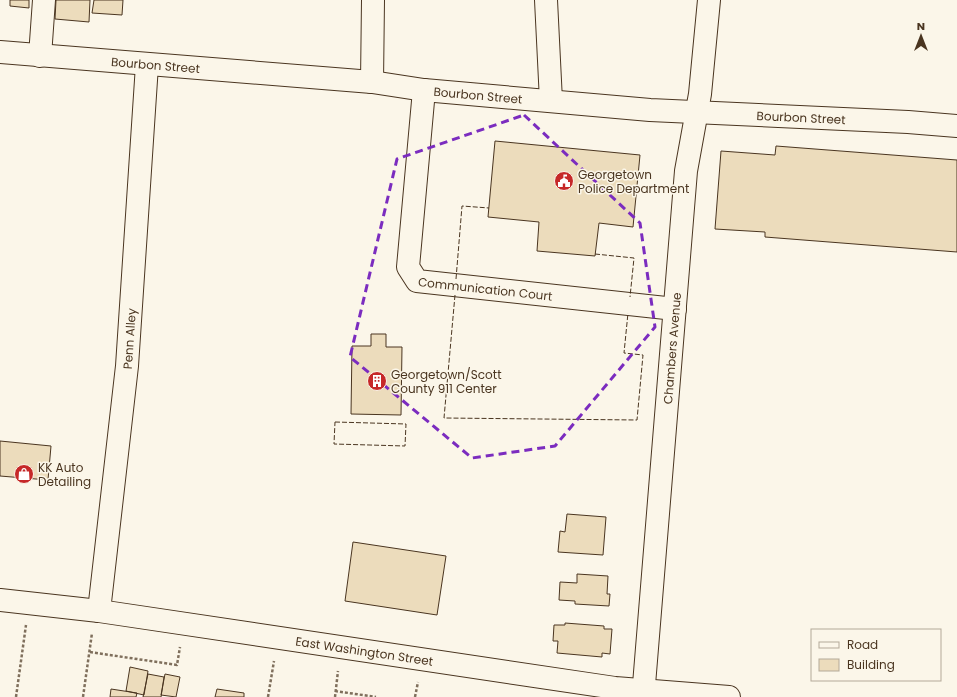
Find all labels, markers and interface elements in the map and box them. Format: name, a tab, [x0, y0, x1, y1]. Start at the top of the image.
north arrow	[901, 16, 941, 56]
text: N	[917, 18, 925, 34]
street label: Bourbon Street	[110, 52, 201, 77]
street label: Bourbon Street	[433, 82, 523, 107]
street label: Bourbon Street	[756, 106, 846, 128]
place label: Georgetown Police Department	[578, 166, 689, 197]
public building icon: Georgetown Police Department	[553, 170, 575, 192]
street label: Communication Court	[417, 273, 553, 304]
street label: Chambers Avenue	[658, 292, 685, 405]
street label: Penn Alley	[118, 307, 139, 370]
place label: Georgetown/Scott County 911 Center	[391, 366, 502, 397]
building icon: Georgetown/Scott County 911 Center	[366, 370, 388, 392]
place label: KK Auto Detailing	[38, 459, 91, 490]
shop icon: KK Auto Detailing	[13, 463, 35, 485]
legend	[811, 629, 941, 681]
street label: East Washington Street	[295, 632, 434, 669]
text: Road	[847, 636, 878, 653]
text: Building	[847, 656, 895, 673]

